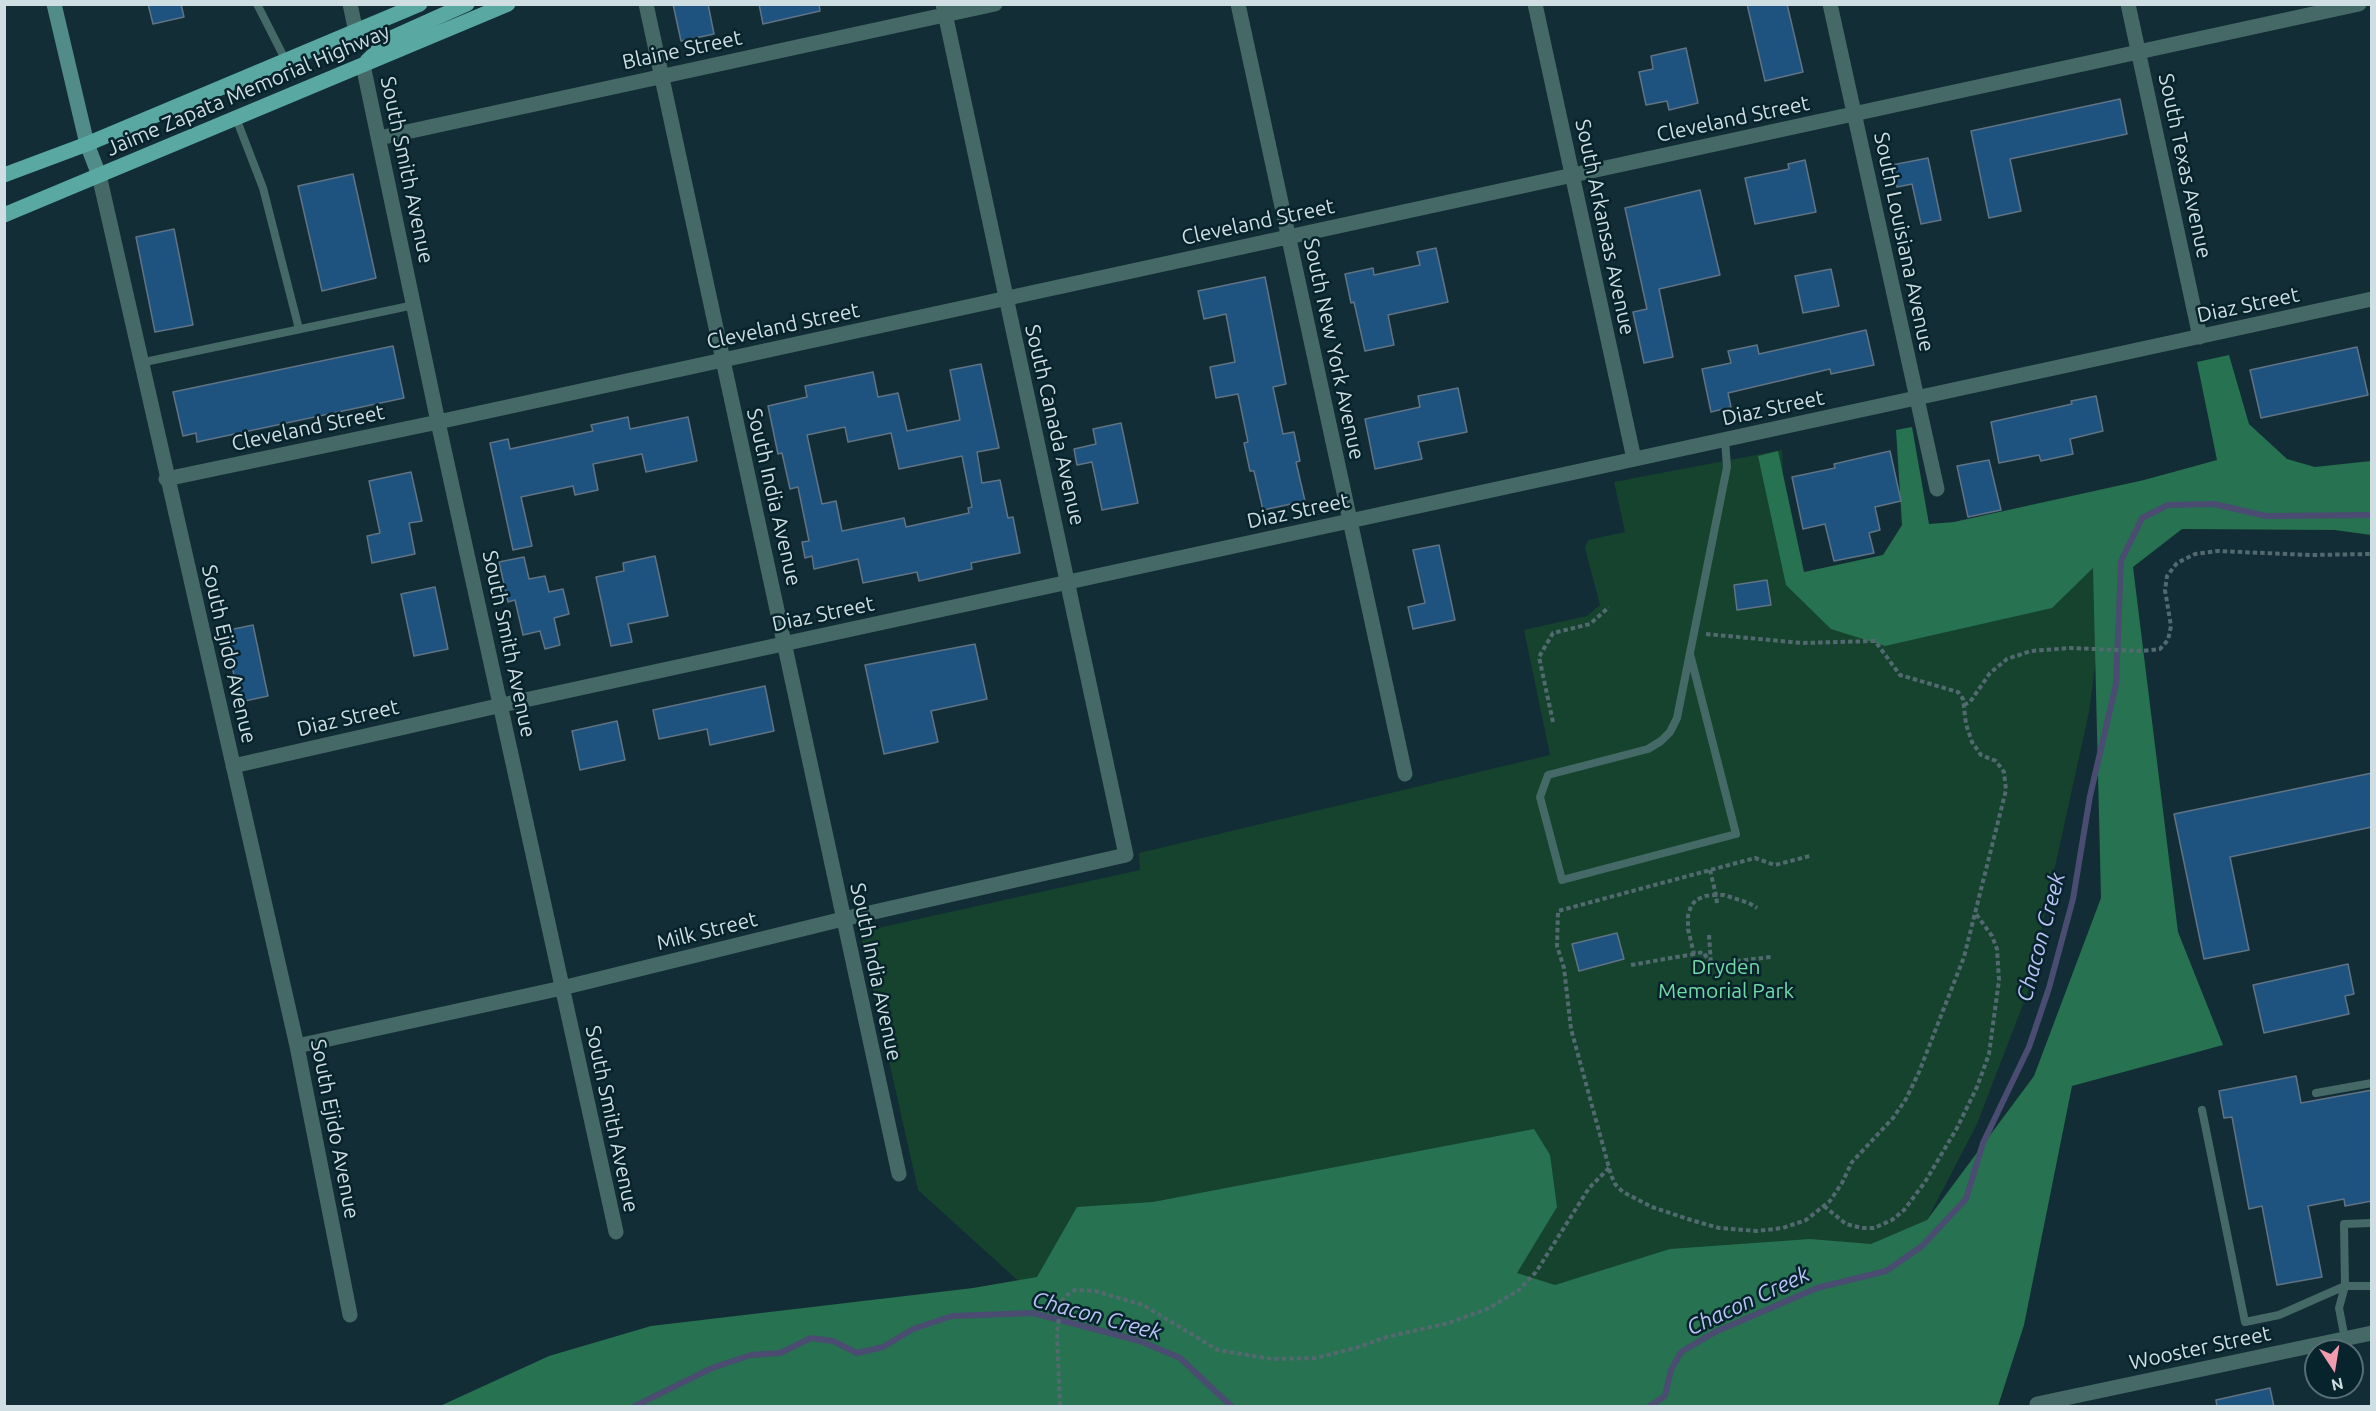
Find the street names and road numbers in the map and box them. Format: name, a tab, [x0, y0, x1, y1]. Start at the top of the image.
street label: Jaime Zapata Memorial Highway	[102, 19, 394, 161]
street label: Blaine Street	[620, 25, 744, 75]
street label: South Texas Avenue	[2153, 71, 2217, 261]
street label: South Smith Avenue	[375, 74, 439, 266]
street label: Cleveland Street	[1654, 90, 1812, 148]
street label: South Arkansas Avenue	[1570, 117, 1640, 337]
street label: South Louisiana Avenue	[1868, 130, 1940, 354]
street label: Cleveland Street	[1179, 193, 1337, 251]
street label: South New York Avenue	[1298, 236, 1370, 462]
street label: Diaz Street	[2195, 282, 2301, 328]
street label: Cleveland Street	[704, 297, 862, 355]
street label: South Canada Avenue	[1020, 322, 1090, 528]
street label: Diaz Street	[1720, 385, 1826, 431]
street label: Cleveland Street	[229, 399, 387, 457]
street label: South India Avenue	[741, 406, 807, 588]
street label: Diaz Street	[1245, 488, 1351, 534]
street label: South Smith Avenue	[477, 548, 541, 740]
street label: South Ejido Avenue	[196, 562, 262, 746]
street label: Diaz Street	[770, 591, 876, 637]
street label: Diaz Street	[295, 694, 401, 742]
street label: South India Avenue	[845, 881, 907, 1063]
street label: Milk Street	[654, 906, 760, 956]
street label: South Smith Avenue	[580, 1023, 644, 1215]
street label: South Ejido Avenue	[305, 1037, 365, 1221]
street label: Wooster Street	[2127, 1321, 2273, 1375]

